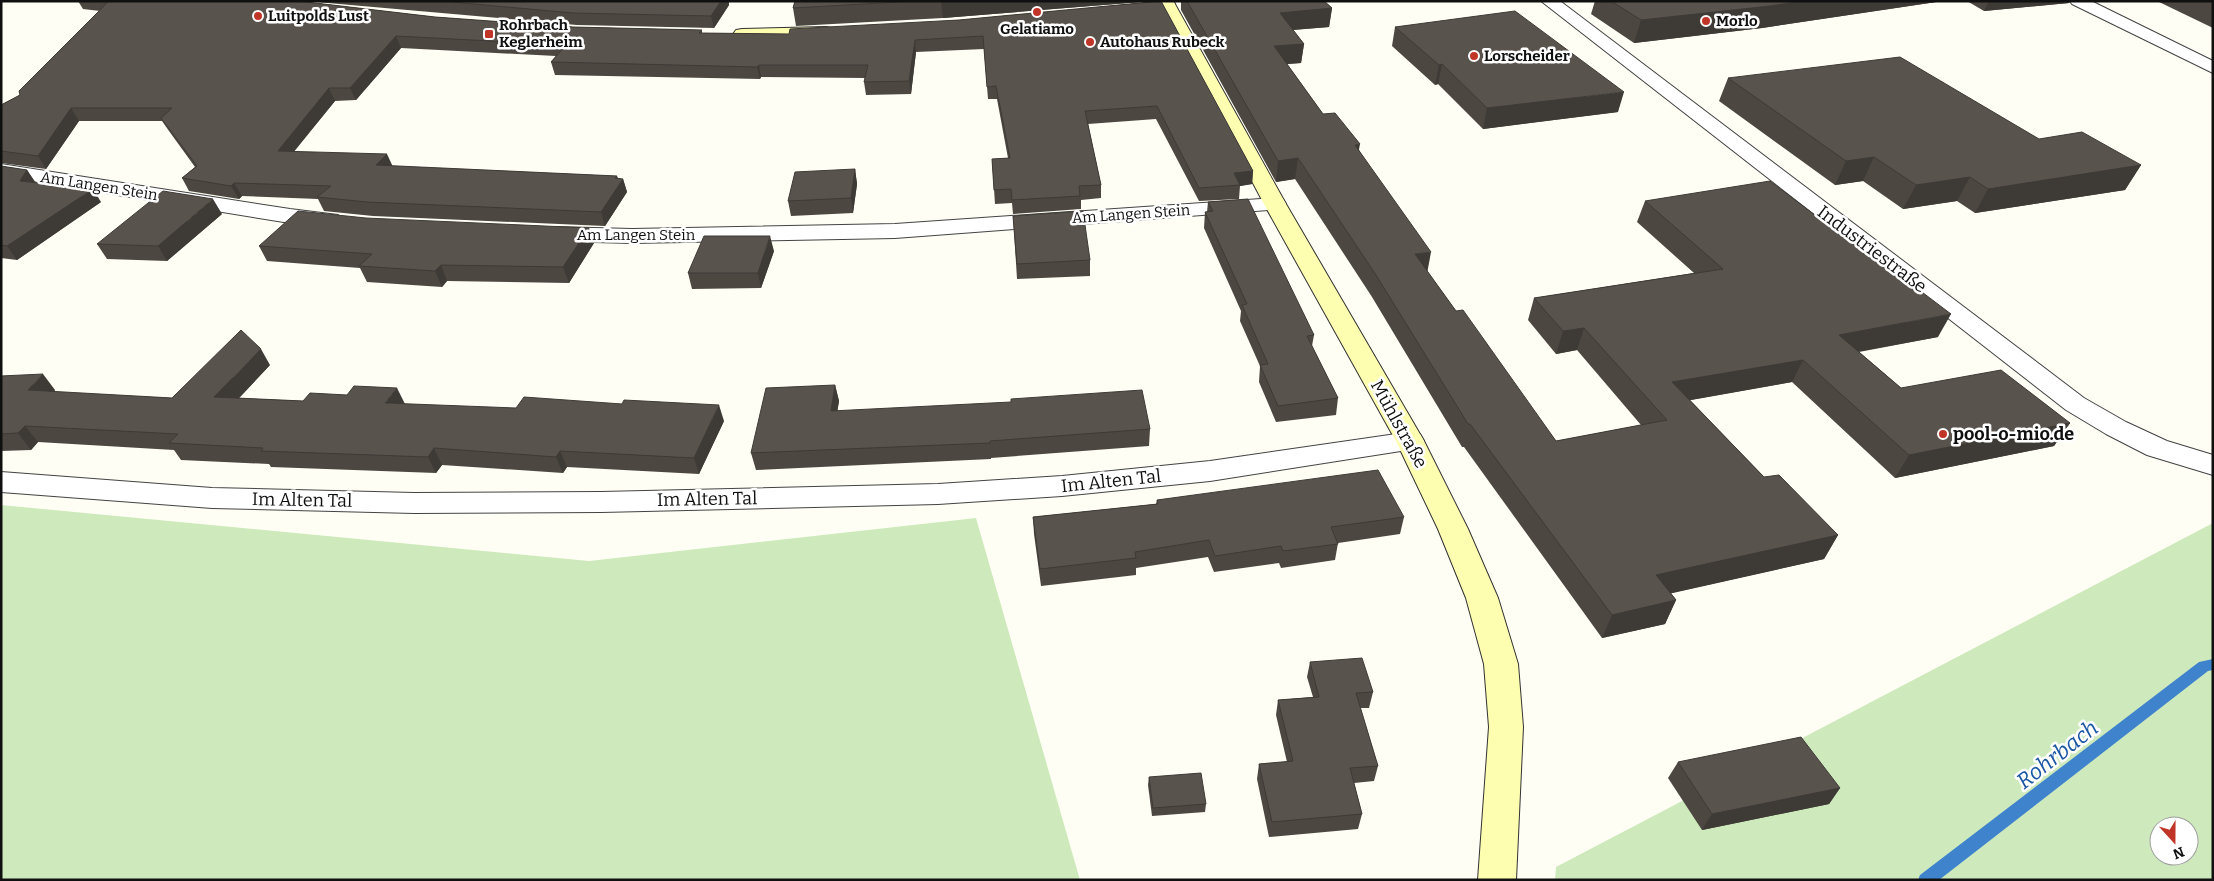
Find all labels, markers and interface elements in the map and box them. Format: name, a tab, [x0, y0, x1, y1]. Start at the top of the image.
marker: Gelatiamo	[1031, 6, 1043, 18]
place label: Luitpolds Lust	[268, 7, 369, 25]
marker: Luitpolds Lust	[252, 10, 264, 22]
place label: Morlo	[1716, 12, 1758, 30]
marker: Morlo	[1700, 15, 1712, 27]
place label: Rohrbach Keglerheim	[499, 16, 583, 51]
place label: Gelatiamo	[1000, 20, 1074, 38]
marker: Rohrbach Keglerheim	[483, 28, 495, 40]
place label: Autohaus Rubeck	[1100, 33, 1225, 51]
marker: Autohaus Rubeck	[1084, 36, 1096, 48]
place label: Lorscheider	[1484, 47, 1570, 65]
marker: Lorscheider	[1468, 50, 1480, 62]
street label: Am Langen Stein	[39, 168, 159, 204]
street label: Am Langen Stein	[1071, 201, 1191, 227]
street label: Industriestraße	[1813, 201, 1931, 297]
street label: Am Langen Stein	[577, 226, 696, 244]
street label: Mühlstraße	[1366, 376, 1432, 472]
place label: pool-o-mio.de	[1953, 423, 2074, 445]
marker: pool-o-mio.de	[1937, 428, 1949, 440]
street label: Im Alten Tal	[1060, 465, 1162, 497]
street label: Im Alten Tal	[657, 487, 757, 511]
street label: Im Alten Tal	[252, 488, 352, 512]
water label: Rohrbach	[2011, 714, 2104, 795]
north arrow	[2149, 816, 2199, 866]
text: N	[2170, 843, 2187, 863]

